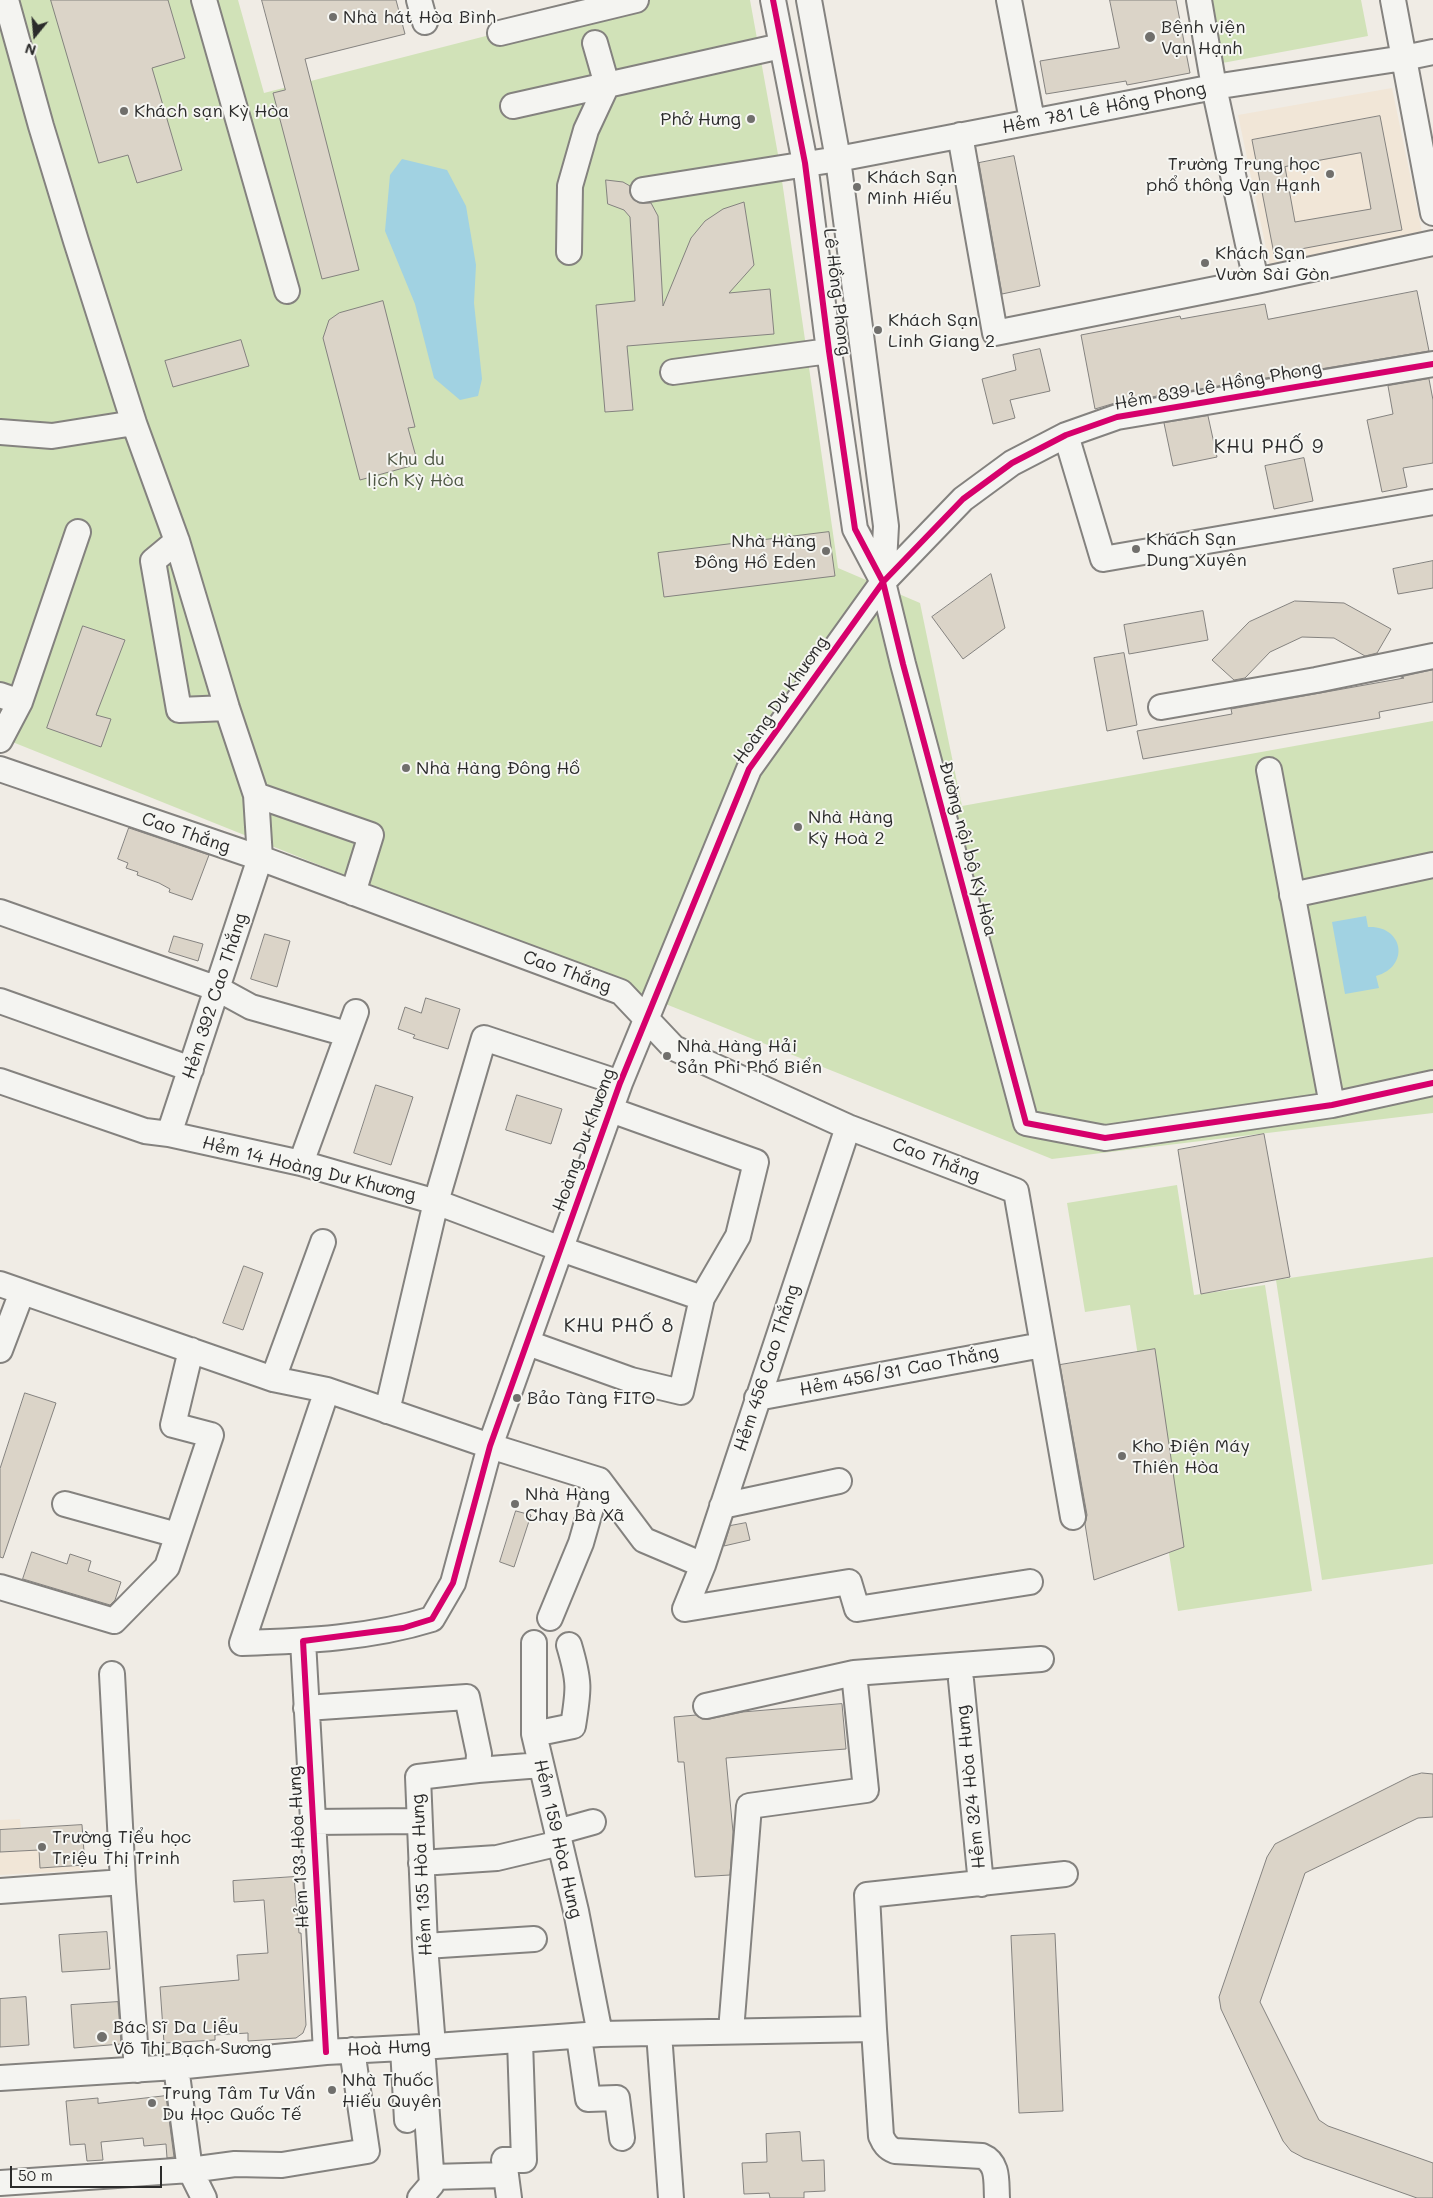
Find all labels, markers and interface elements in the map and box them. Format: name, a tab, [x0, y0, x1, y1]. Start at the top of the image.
place label: Nhà hát Hòa Bình	[343, 6, 496, 28]
north arrow	[10, 10, 60, 60]
marker: Nhà hát Hòa Bình	[327, 11, 339, 23]
place label: Bệnh viện Vạn Hạnh	[1161, 16, 1245, 58]
marker: Bệnh viện Vạn Hạnh	[1143, 30, 1157, 44]
text: N	[23, 39, 38, 60]
street label: Hẻm 781 Lê Hồng Phong	[1000, 78, 1208, 138]
place label: Khách sạn Kỳ Hòa	[134, 100, 289, 122]
marker: Khách sạn Kỳ Hòa	[118, 105, 130, 117]
place label: Phở Hưng	[660, 108, 741, 130]
marker: Phở Hưng	[745, 113, 757, 125]
place label: Trường Trung học phổ thông Vạn Hạnh	[1146, 153, 1320, 195]
place label: Khách Sạn Minh Hiếu	[867, 166, 957, 208]
marker: Trường Trung học phổ thông Vạn Hạnh	[1324, 168, 1336, 180]
marker: Khách Sạn Minh Hiếu	[851, 181, 863, 193]
street label: Lê Hồng Phong	[818, 227, 856, 357]
place label: Khách Sạn Vườn Sài Gòn	[1215, 242, 1329, 284]
marker: Khách Sạn Vườn Sài Gòn	[1199, 257, 1211, 269]
place label: Khách Sạn Linh Giang 2	[888, 309, 995, 352]
marker: Khách Sạn Linh Giang 2	[872, 324, 884, 336]
street label: Hẻm 839 Lê Hồng Phong	[1113, 357, 1323, 415]
district label: KHU PHỐ 9	[1213, 436, 1325, 458]
park label: Khu du lịch Kỳ Hòa	[367, 448, 465, 490]
place label: Khách Sạn Dung Xuyên	[1146, 528, 1247, 570]
place label: Nhà Hàng Đông Hồ Eden	[694, 530, 816, 572]
marker: Khách Sạn Dung Xuyên	[1130, 543, 1142, 555]
marker: Nhà Hàng Đông Hồ Eden	[820, 545, 832, 557]
street label: Hoàng Dư Khương	[729, 632, 833, 768]
place label: Nhà Hàng Đông Hồ	[416, 757, 580, 779]
street label: Đường nội bộ Kỳ Hòa	[934, 759, 1002, 939]
marker: Nhà Hàng Đông Hồ	[400, 762, 412, 774]
place label: Nhà Hàng Kỳ Hoà 2	[808, 806, 893, 849]
street label: Cao Thắng	[139, 808, 233, 858]
marker: Nhà Hàng Kỳ Hoà 2	[792, 821, 804, 833]
street label: Hẻm 392 Cao Thắng	[178, 910, 252, 1082]
street label: Cao Thắng	[520, 946, 614, 998]
place label: Nhà Hàng Hải Sản Phi Phố Biển	[677, 1035, 822, 1078]
marker: Nhà Hàng Hải Sản Phi Phố Biển	[661, 1050, 673, 1062]
street label: Hoàng Dư Khương	[548, 1065, 620, 1215]
street label: Hẻm 14 Hoàng Dư Khương	[200, 1132, 418, 1206]
street label: Cao Thắng	[889, 1133, 983, 1187]
street label: Hẻm 456 Cao Thắng	[730, 1282, 804, 1454]
district label: KHU PHỐ 8	[563, 1315, 675, 1337]
street label: Hẻm 456/31 Cao Thắng	[798, 1341, 1000, 1401]
place label: Bảo Tàng FITO	[527, 1387, 655, 1409]
marker: Bảo Tàng FITO	[511, 1392, 523, 1404]
place label: Kho Điện Máy Thiên Hòa	[1132, 1435, 1250, 1478]
marker: Kho Điện Máy Thiên Hòa	[1116, 1450, 1128, 1462]
place label: Nhà Hàng Chay Bà Xã	[525, 1483, 625, 1526]
marker: Nhà Hàng Chay Bà Xã	[509, 1498, 521, 1510]
street label: Hẻm 324 Hòa Hưng	[952, 1704, 990, 1870]
street label: Hẻm 159 Hòa Hưng	[529, 1757, 587, 1921]
street label: Hẻm 133 Hòa Hưng	[284, 1765, 314, 1929]
street label: Hẻm 135 Hòa Hưng	[407, 1793, 437, 1957]
place label: Trường Tiểu học Triệu Thị Trinh	[52, 1826, 191, 1868]
marker: Trường Tiểu học Triệu Thị Trinh	[36, 1841, 48, 1853]
place label: Bác Sĩ Da Liễu Võ Thị Bạch Sương	[113, 2016, 271, 2058]
marker: Bác Sĩ Da Liễu Võ Thị Bạch Sương	[95, 2030, 109, 2044]
street label: Hoà Hưng	[347, 2035, 431, 2061]
place label: Nhà Thuốc Hiếu Quyên	[342, 2069, 442, 2112]
place label: Trung Tâm Tư Vấn Du Học Quốc Tế	[162, 2082, 315, 2124]
marker: Nhà Thuốc Hiếu Quyên	[326, 2084, 338, 2096]
marker: Trung Tâm Tư Vấn Du Học Quốc Tế	[146, 2097, 158, 2109]
scale bar	[12, 2156, 165, 2188]
text: 50 m	[18, 2165, 53, 2185]

